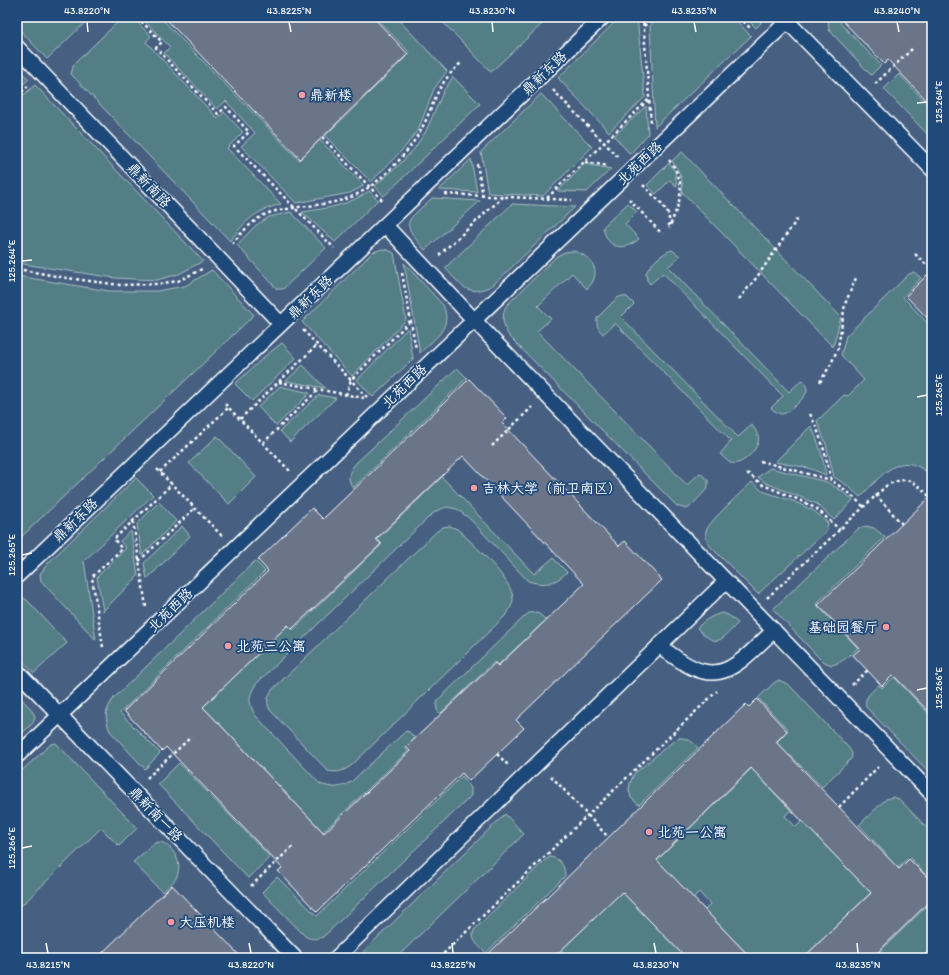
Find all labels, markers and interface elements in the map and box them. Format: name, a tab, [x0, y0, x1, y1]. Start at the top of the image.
text: 43.8220°N	[64, 4, 110, 17]
text: 43.8225°N	[267, 4, 312, 17]
text: 43.8230°N	[469, 4, 515, 17]
text: 43.8235°N	[671, 4, 717, 17]
text: 43.8240°N	[874, 4, 921, 17]
street label: 鼎新东路	[518, 48, 570, 99]
text: 125.264°E	[932, 80, 945, 123]
place label: 鼎新楼	[310, 87, 352, 104]
marker: 鼎新楼	[297, 90, 307, 100]
street label: 北苑西路	[613, 138, 666, 189]
street label: 鼎新南路	[123, 159, 174, 211]
text: 125.264°E	[5, 239, 18, 282]
street label: 鼎新东路	[284, 272, 336, 323]
street label: 北苑西路	[378, 361, 430, 412]
text: 125.265°E	[932, 374, 945, 416]
place label: 吉林大学（前卫南区）	[482, 480, 622, 497]
marker: 吉林大学（前卫南区）	[469, 483, 479, 493]
street label: 鼎新东路	[49, 495, 101, 546]
text: 125.265°E	[5, 534, 18, 576]
street label: 北苑西路	[144, 585, 196, 636]
place label: 基础园餐厅	[808, 619, 878, 636]
marker: 基础园餐厅	[881, 622, 891, 632]
place label: 北苑三公寓	[236, 638, 306, 655]
marker: 北苑三公寓	[223, 641, 233, 651]
text: 125.266°E	[932, 667, 945, 709]
street label: 鼎新南一路	[125, 783, 186, 845]
place label: 北苑一公寓	[657, 824, 727, 841]
text: 125.266°E	[5, 827, 18, 869]
marker: 北苑一公寓	[644, 827, 654, 837]
place label: 大压机楼	[179, 914, 235, 931]
marker: 大压机楼	[166, 917, 176, 927]
text: 43.8215°N	[26, 958, 70, 971]
text: 43.8220°N	[228, 958, 274, 971]
text: 43.8225°N	[431, 958, 476, 971]
text: 43.8230°N	[633, 958, 679, 971]
text: 43.8235°N	[835, 958, 881, 971]

